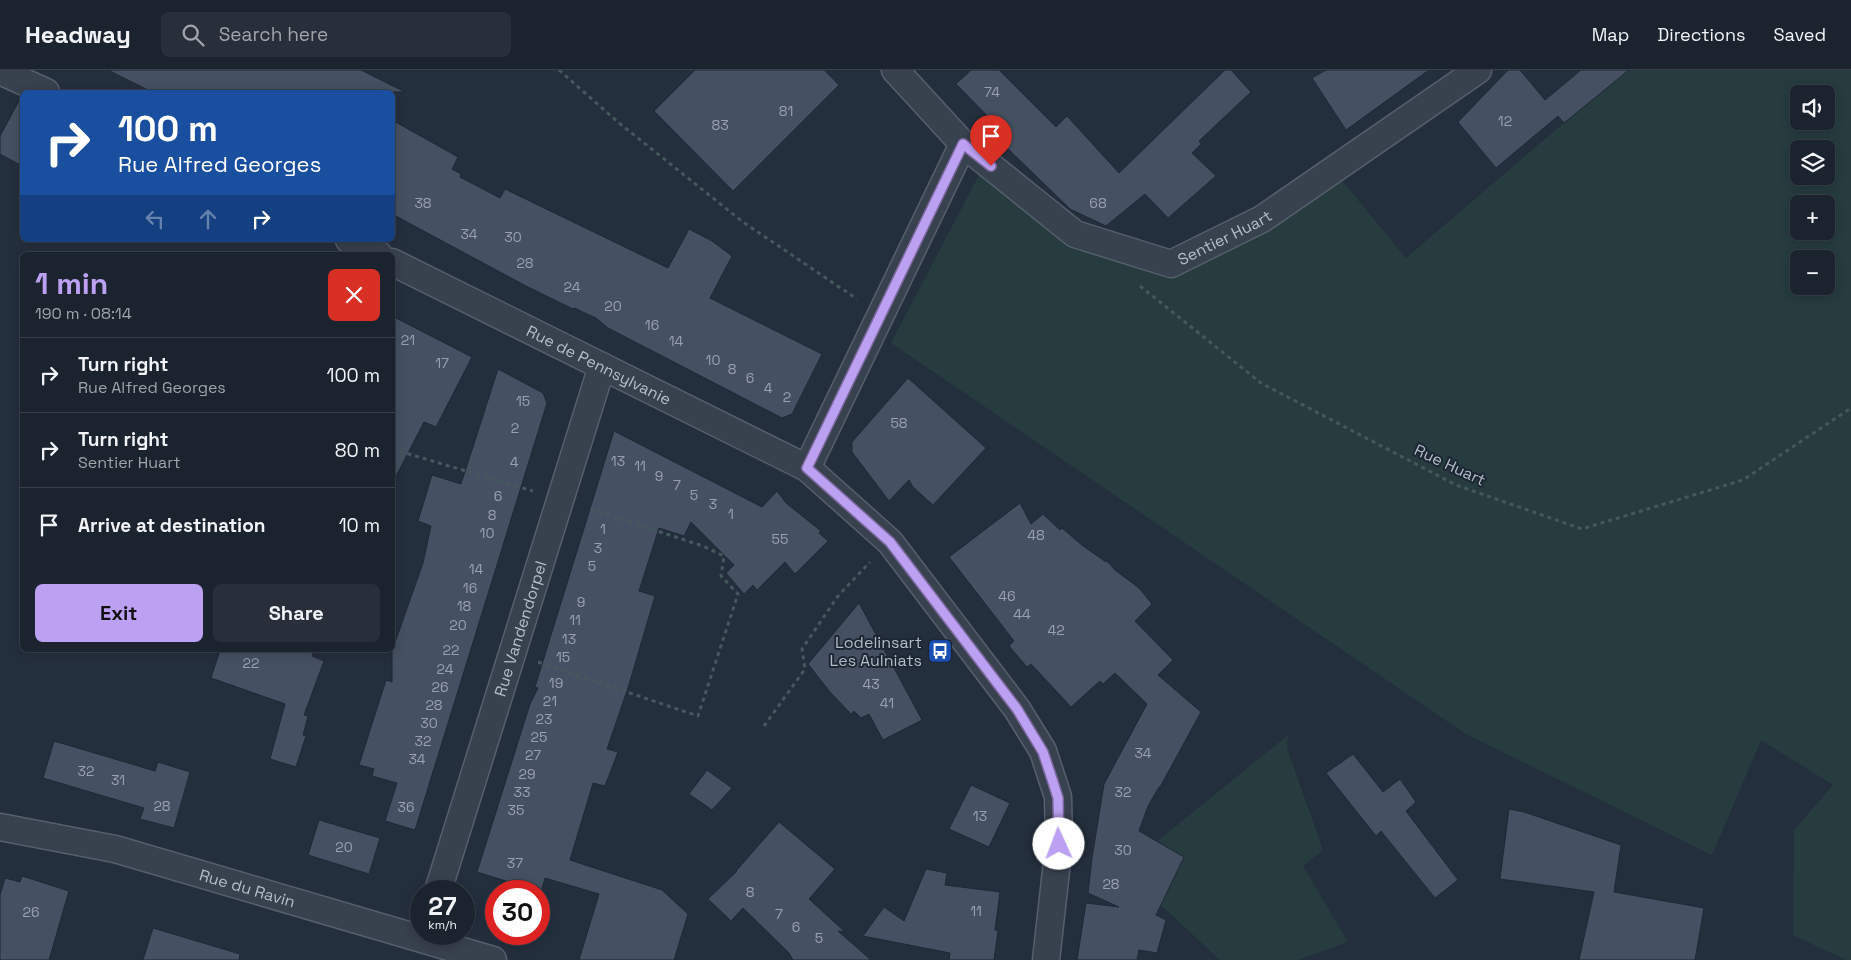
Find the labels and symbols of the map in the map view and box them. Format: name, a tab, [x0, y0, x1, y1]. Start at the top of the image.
house number: 74	[984, 83, 1000, 101]
house number: 81	[779, 102, 793, 120]
house number: 12	[1498, 112, 1512, 130]
pin	[970, 115, 1012, 166]
house number: 83	[711, 116, 729, 134]
house number: 38	[414, 194, 432, 212]
house number: 68	[1089, 194, 1107, 212]
street label: Sentier Huart	[1174, 205, 1276, 270]
house number: 34	[460, 225, 478, 243]
house number: 30	[504, 228, 522, 246]
house number: 28	[516, 254, 534, 272]
house number: 24	[564, 278, 581, 296]
house number: 20	[604, 297, 622, 315]
house number: 16	[645, 316, 659, 334]
street label: Rue de Pennsylvanie	[523, 320, 675, 409]
house number: 21	[401, 331, 415, 349]
house number: 14	[669, 332, 684, 350]
house number: 10	[706, 351, 720, 369]
house number: 17	[435, 354, 449, 372]
house number: 8	[728, 360, 737, 378]
house number: 6	[746, 369, 754, 387]
house number: 4	[764, 379, 773, 397]
house number: 2	[783, 388, 791, 406]
house number: 15	[516, 392, 530, 410]
house number: 58	[890, 414, 908, 432]
house number: 2	[511, 419, 519, 437]
street label: Rue Huart	[1411, 439, 1489, 491]
house number: 13	[611, 452, 625, 470]
house number: 4	[510, 453, 519, 471]
house number: 11	[634, 457, 646, 475]
house number: 9	[655, 467, 663, 485]
house number: 7	[673, 476, 681, 494]
house number: 5	[690, 486, 698, 504]
house number: 6	[494, 487, 502, 505]
house number: 3	[709, 495, 717, 513]
house number: 1	[728, 505, 734, 523]
house number: 8	[488, 506, 497, 524]
house number: 1	[600, 520, 606, 538]
house number: 10	[480, 524, 494, 542]
house number: 48	[1027, 526, 1045, 544]
house number: 55	[772, 530, 788, 548]
house number: 3	[594, 539, 602, 557]
house number: 5	[588, 557, 596, 575]
street label: Rue Vandendorpel	[489, 558, 551, 699]
house number: 14	[469, 560, 484, 578]
house number: 16	[463, 579, 477, 597]
house number: 46	[998, 587, 1016, 605]
house number: 9	[577, 593, 585, 611]
house number: 18	[457, 597, 472, 615]
house number: 44	[1013, 605, 1031, 623]
house number: 11	[569, 611, 581, 629]
house number: 20	[449, 616, 467, 634]
house number: 42	[1047, 621, 1065, 639]
house number: 13	[562, 630, 576, 648]
place label: Lodelinsart Les Aulniats	[830, 632, 922, 671]
bus stop icon: Lodelinsart Les Aulniats	[927, 638, 953, 664]
house number: 22	[443, 641, 459, 659]
house number: 15	[556, 648, 570, 666]
house number: 22	[243, 654, 259, 672]
house number: 24	[437, 660, 454, 678]
house number: 19	[549, 674, 563, 692]
house number: 43	[862, 675, 880, 693]
house number: 26	[431, 678, 449, 696]
house number: 21	[543, 692, 557, 710]
house number: 41	[880, 694, 894, 712]
house number: 28	[425, 696, 443, 714]
house number: 23	[536, 710, 552, 728]
house number: 30	[420, 714, 438, 732]
house number: 25	[531, 728, 547, 746]
house number: 32	[415, 732, 431, 750]
house number: 34	[1134, 744, 1152, 762]
house number: 27	[525, 746, 541, 764]
house number: 34	[408, 750, 426, 768]
house number: 32	[78, 762, 94, 780]
house number: 29	[519, 765, 535, 783]
house number: 31	[111, 771, 125, 789]
house number: 33	[514, 783, 530, 801]
house number: 32	[1115, 783, 1131, 801]
house number: 28	[153, 797, 171, 815]
house number: 36	[397, 798, 415, 816]
house number: 35	[508, 801, 524, 819]
house number: 13	[973, 807, 987, 825]
position arrow	[1032, 817, 1084, 869]
house number: 20	[335, 838, 353, 856]
house number: 30	[1114, 841, 1132, 859]
house number: 37	[507, 854, 523, 872]
street label: Rue du Ravin	[197, 864, 298, 912]
house number: 28	[1102, 875, 1120, 893]
speed limit sign: 30	[485, 880, 550, 945]
house number: 8	[746, 883, 755, 901]
house number: 11	[970, 902, 982, 920]
house number: 26	[22, 903, 40, 921]
house number: 7	[775, 905, 783, 923]
house number: 6	[792, 918, 800, 936]
house number: 5	[815, 929, 823, 947]

